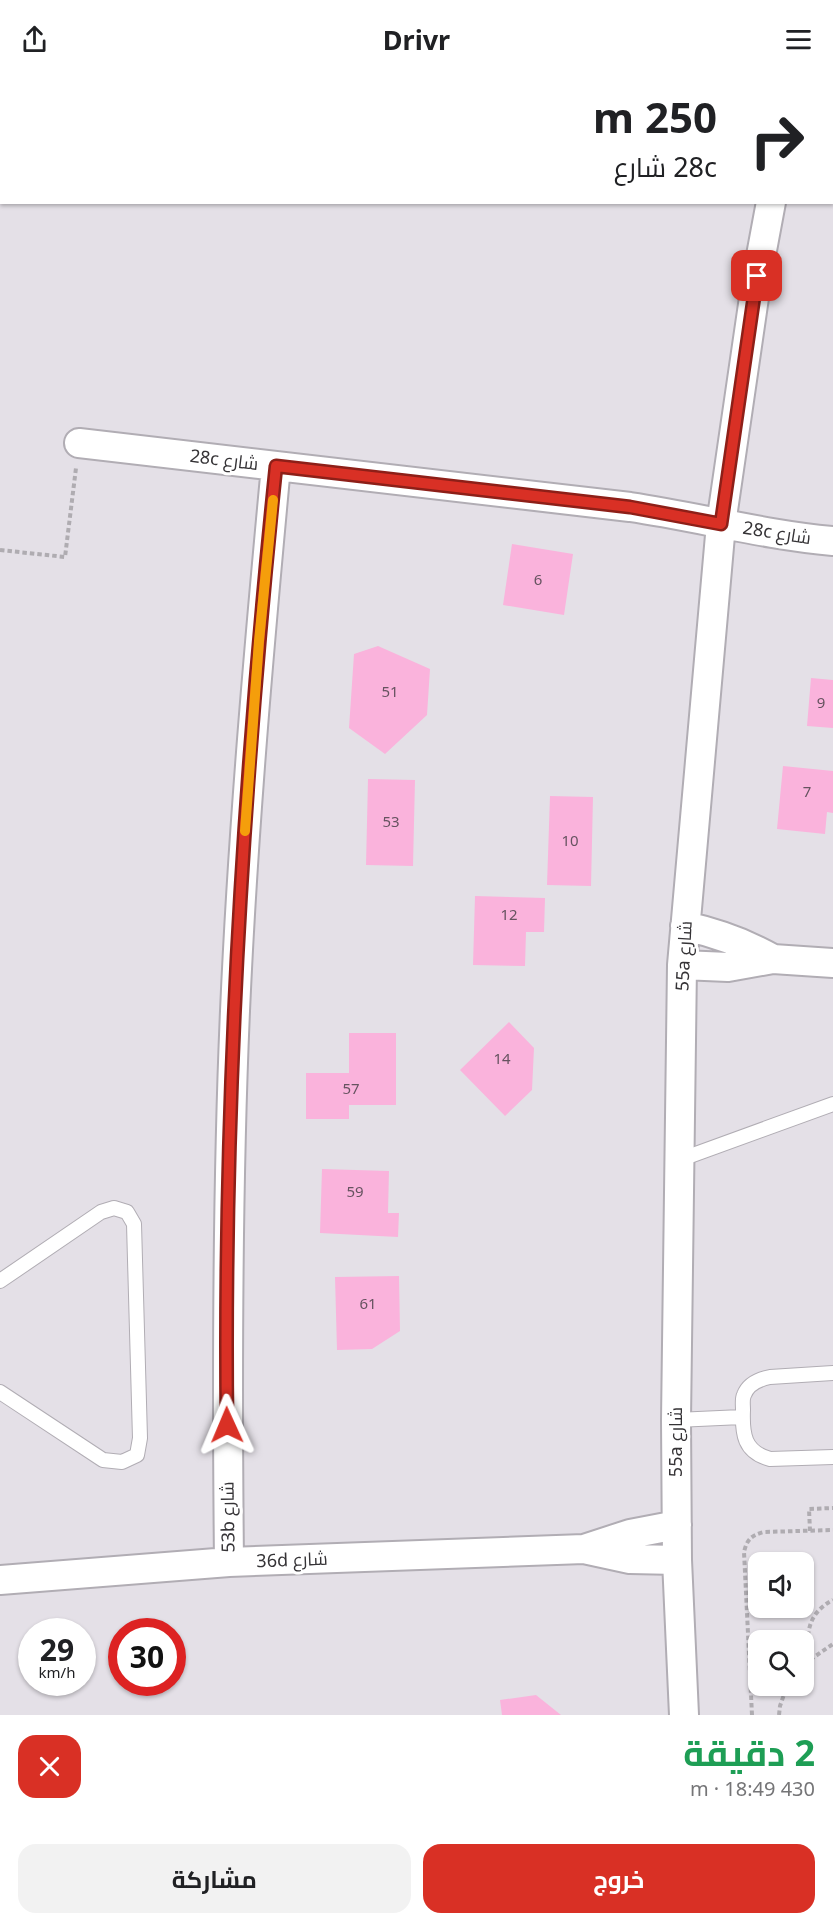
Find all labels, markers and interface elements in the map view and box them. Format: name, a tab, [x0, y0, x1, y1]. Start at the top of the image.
text: Drivr	[383, 21, 450, 58]
icon: share	[18, 23, 51, 56]
icon: menu	[782, 23, 815, 56]
text: 250 m	[593, 88, 717, 145]
icon: right	[738, 102, 816, 180]
text: 28c شارع	[614, 148, 717, 185]
pin	[731, 250, 782, 301]
icon: arrive	[740, 259, 773, 292]
street label: 28c شارع	[188, 443, 260, 476]
street label: 28c شارع	[741, 515, 813, 550]
house number: 6	[534, 569, 542, 589]
house number: 51	[381, 681, 399, 701]
house number: 9	[817, 692, 825, 712]
house number: 7	[803, 781, 811, 801]
house number: 53	[382, 811, 400, 831]
house number: 10	[561, 830, 579, 850]
house number: 12	[500, 904, 518, 924]
street label: 55a شارع	[669, 920, 698, 992]
house number: 14	[493, 1048, 511, 1068]
house number: 57	[342, 1078, 360, 1098]
house number: 59	[346, 1181, 364, 1201]
house number: 61	[359, 1293, 377, 1313]
position arrow	[195, 1393, 259, 1457]
street label: 55a شارع	[663, 1407, 688, 1477]
street label: 53b شارع	[214, 1481, 241, 1553]
street label: 36d شارع	[256, 1546, 328, 1573]
map controls	[748, 1552, 814, 1696]
button: sound	[748, 1552, 814, 1618]
speed limit sign: 30	[108, 1618, 186, 1696]
text: 29	[40, 1629, 74, 1670]
button: search	[748, 1630, 814, 1696]
text: km/h	[39, 1662, 75, 1682]
text: 2 دقيقة	[683, 1728, 815, 1777]
button: close	[18, 1735, 81, 1798]
text: 430 m · 18:49	[690, 1775, 815, 1802]
button: مشاركة	[18, 1844, 411, 1913]
button: خروج	[423, 1844, 815, 1913]

